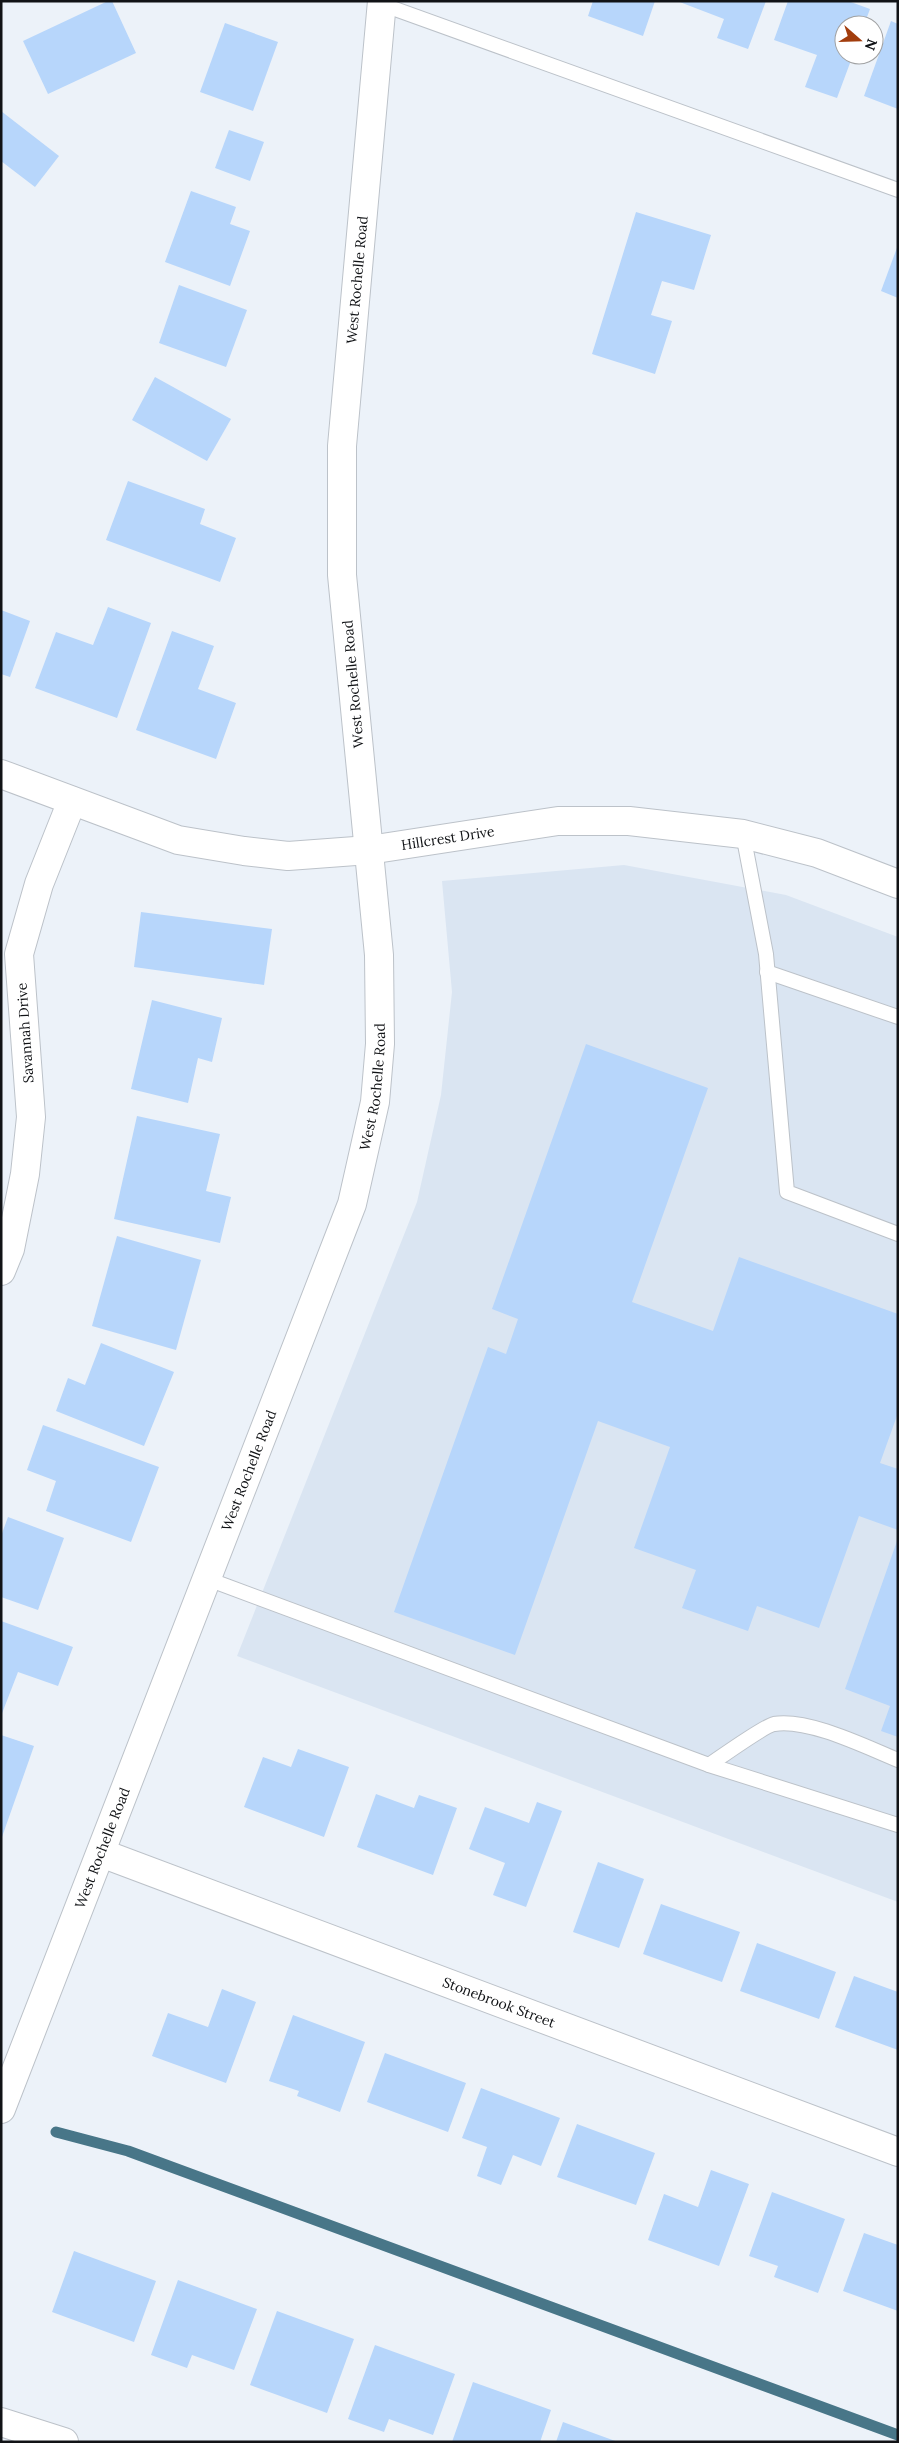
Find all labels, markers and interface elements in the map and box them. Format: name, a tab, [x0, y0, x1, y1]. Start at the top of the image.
north arrow	[834, 15, 884, 65]
text: N	[861, 36, 882, 53]
street label: West Rochelle Road	[342, 215, 372, 345]
street label: West Rochelle Road	[338, 619, 368, 749]
street label: Hillcrest Drive	[400, 822, 496, 854]
street label: Savannah Drive	[12, 982, 37, 1084]
street label: West Rochelle Road	[355, 1023, 389, 1152]
street label: West Rochelle Road	[217, 1407, 280, 1533]
street label: West Rochelle Road	[71, 1785, 134, 1911]
street label: Stonebrook Street	[440, 1973, 558, 2032]

